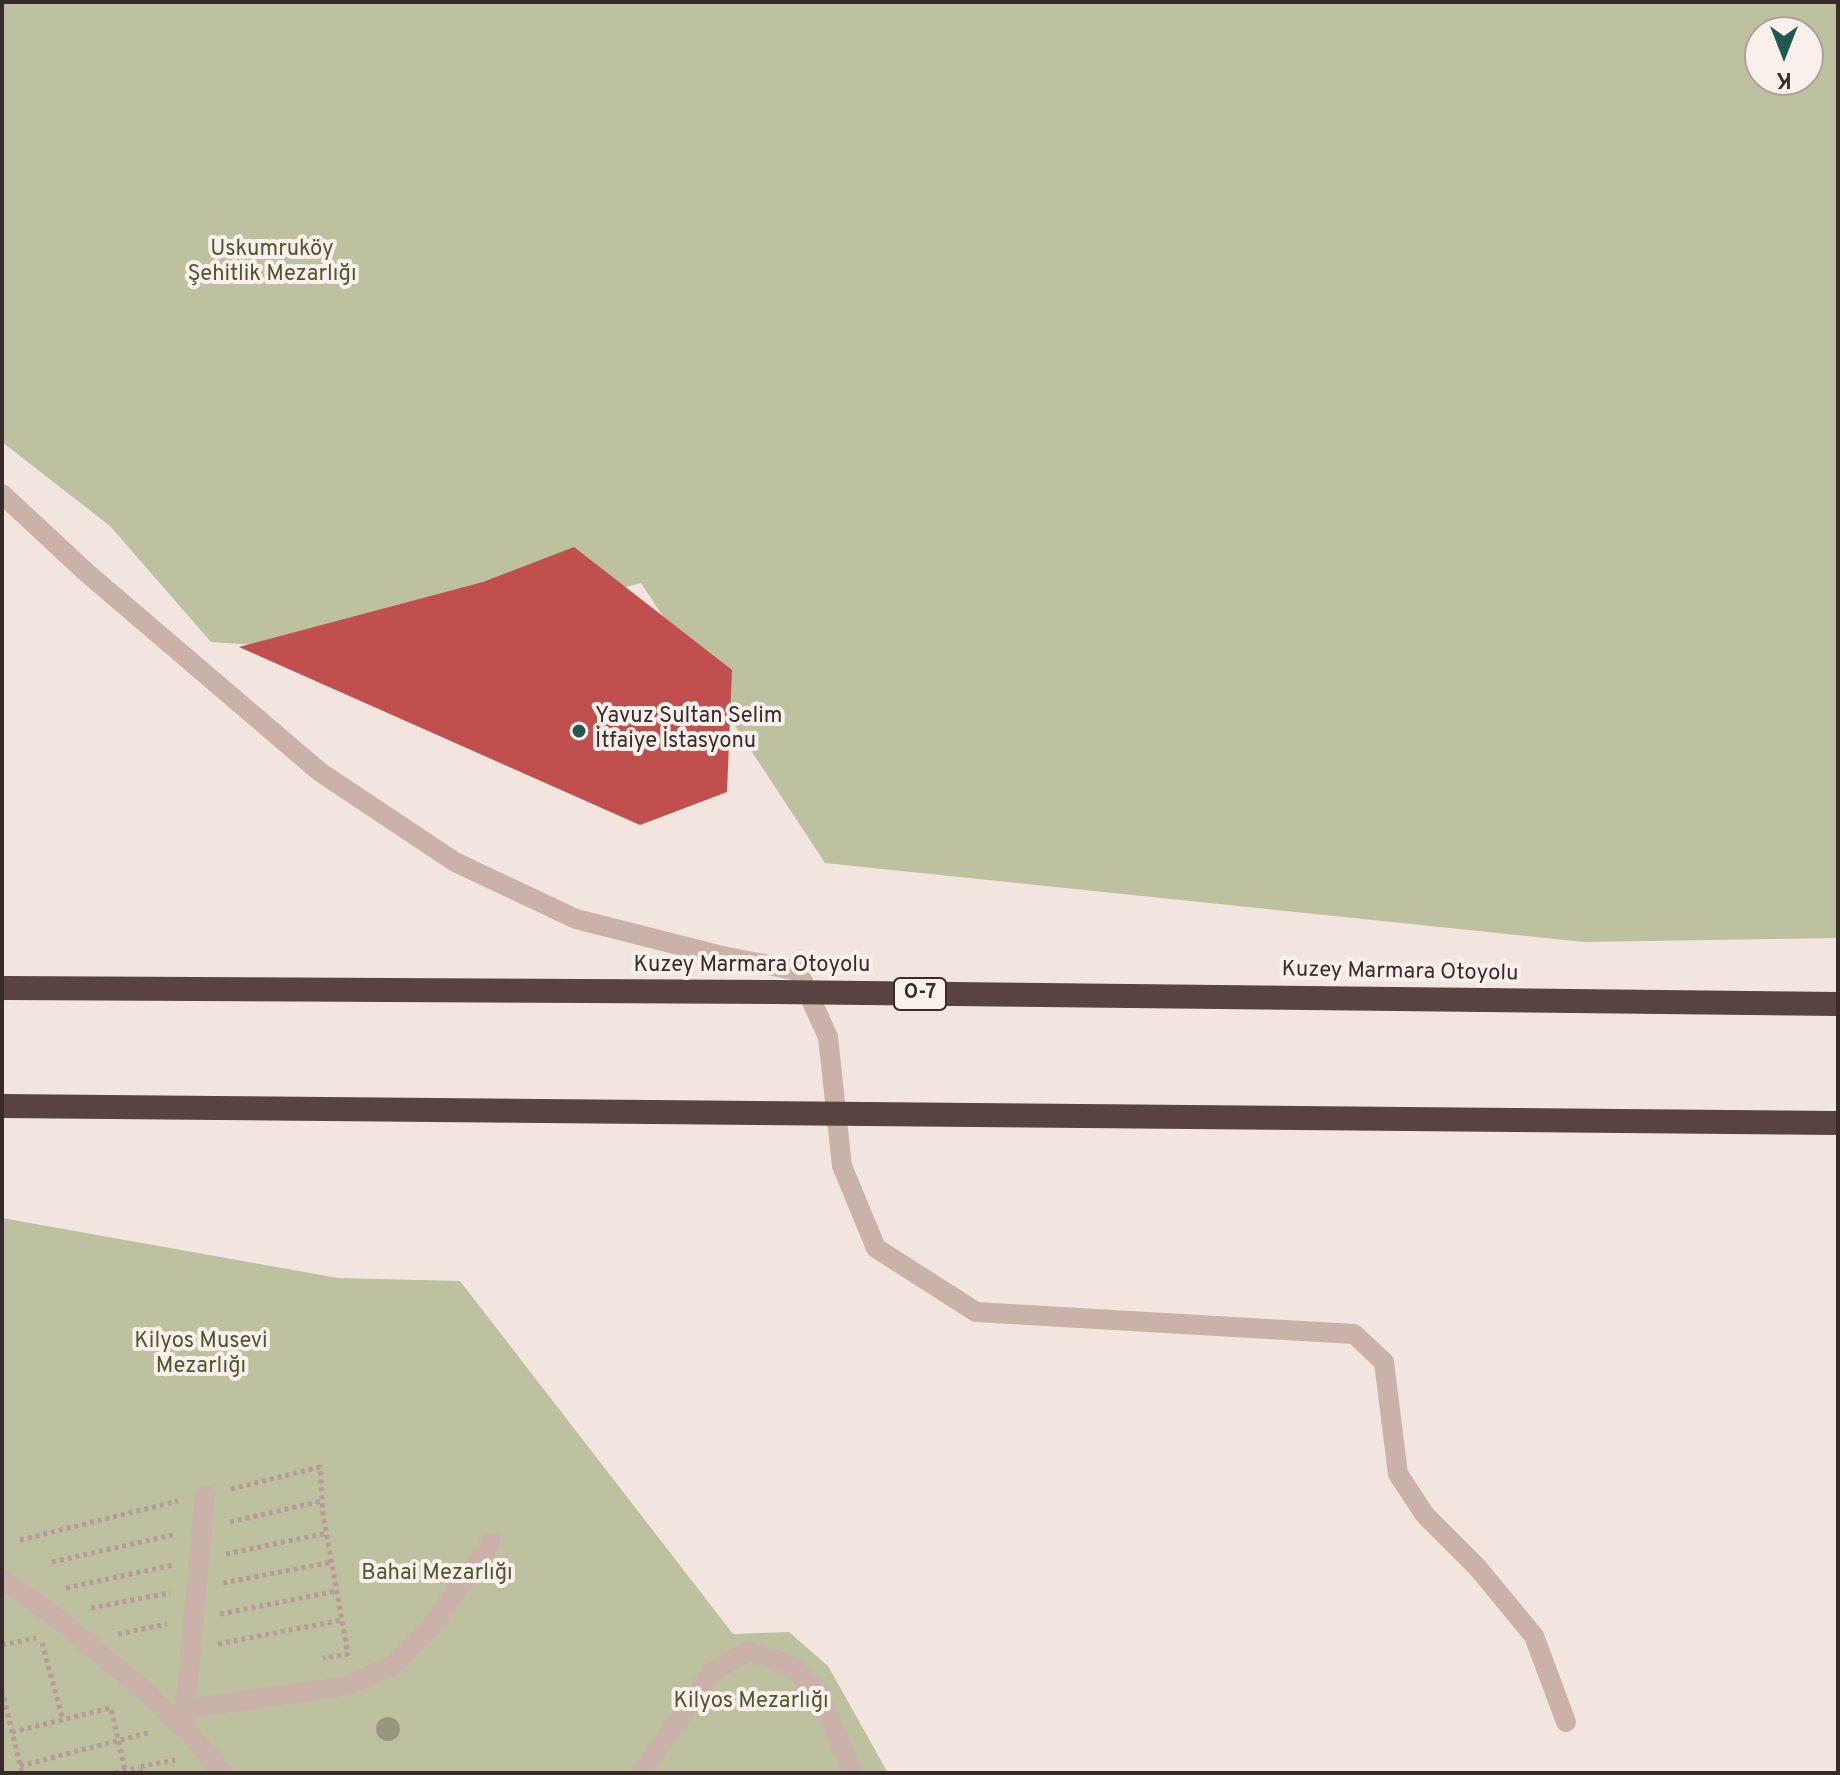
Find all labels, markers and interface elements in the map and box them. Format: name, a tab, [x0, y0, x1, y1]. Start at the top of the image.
north arrow	[1744, 16, 1824, 96]
text: K	[1776, 65, 1792, 92]
park label: Uskumruköy Şehitlik Mezarlığı	[188, 238, 356, 290]
place label: Yavuz Sultan Selim İtfaiye İstasyonu	[595, 705, 782, 756]
marker: Yavuz Sultan Selim İtfaiye İstasyonu	[570, 722, 588, 740]
street label: Kuzey Marmara Otoyolu	[634, 954, 870, 980]
street label: Kuzey Marmara Otoyolu	[1281, 958, 1519, 988]
road number: O-7	[894, 978, 946, 1010]
park label: Kilyos Musevi Mezarlığı	[134, 1330, 268, 1382]
park label: Bahai Mezarlığı	[361, 1562, 513, 1588]
park label: Kilyos Mezarlığı	[673, 1690, 829, 1716]

